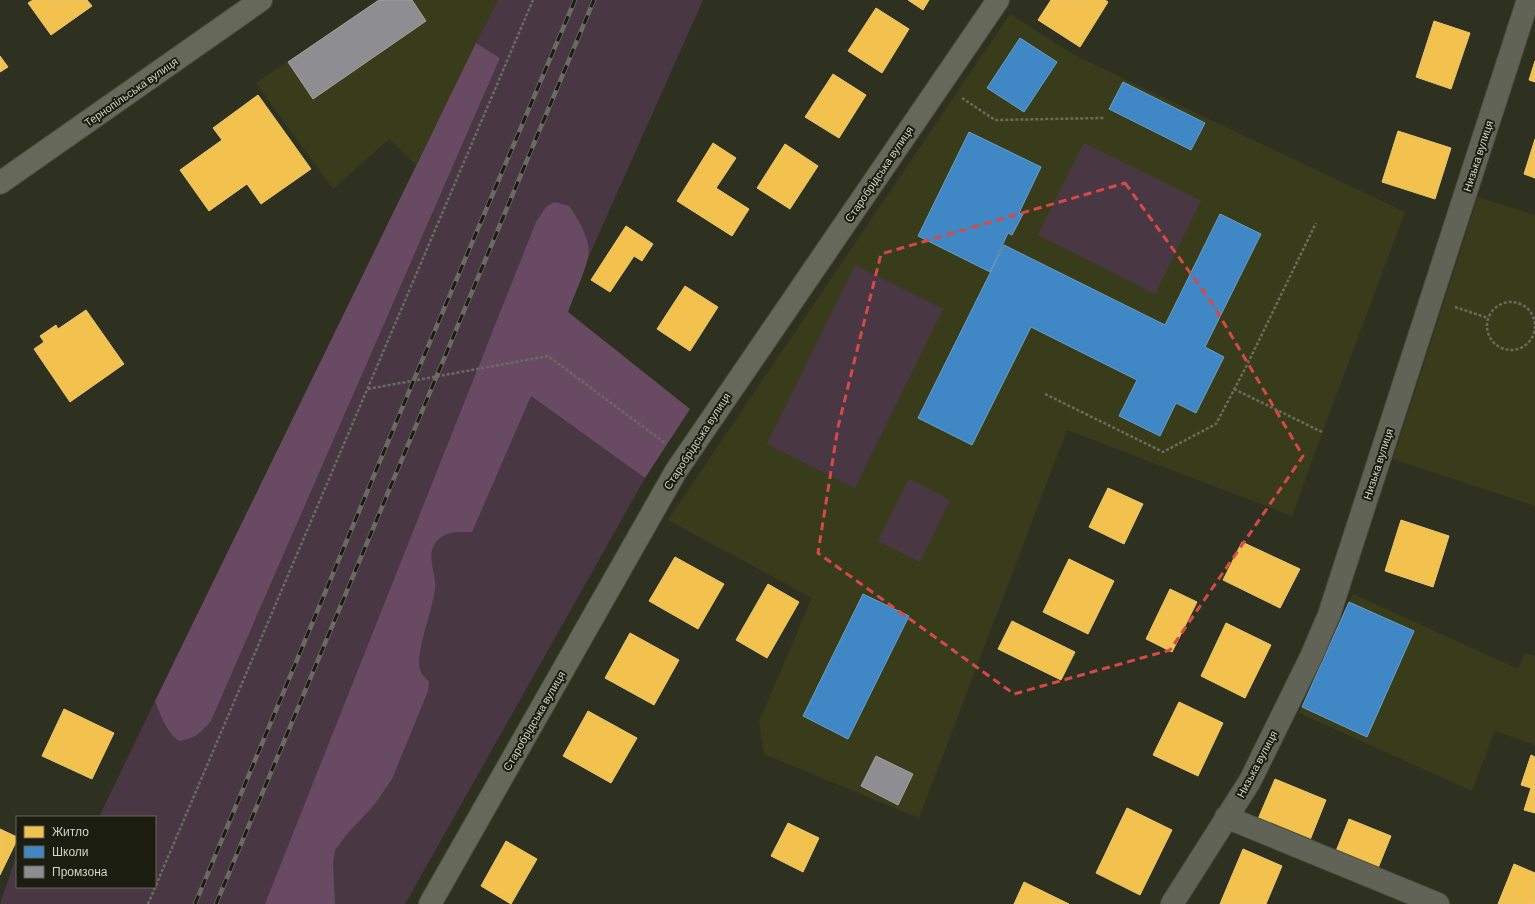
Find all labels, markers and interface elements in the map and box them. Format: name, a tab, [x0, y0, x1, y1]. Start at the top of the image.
street label: Тернопільська вулиця	[81, 54, 180, 129]
street label: Низька вулиця	[1460, 119, 1495, 193]
street label: Старобрідська вулиця	[842, 123, 916, 224]
street label: Старобрідська вулиця	[660, 390, 733, 492]
street label: Низька вулиця	[1360, 427, 1395, 501]
street label: Старобрідська вулиця	[500, 669, 567, 773]
street label: Низька вулиця	[1233, 728, 1280, 799]
legend	[16, 816, 156, 888]
text: Житло	[52, 824, 89, 838]
text: Школи	[52, 844, 89, 858]
text: Промзона	[52, 864, 108, 879]

